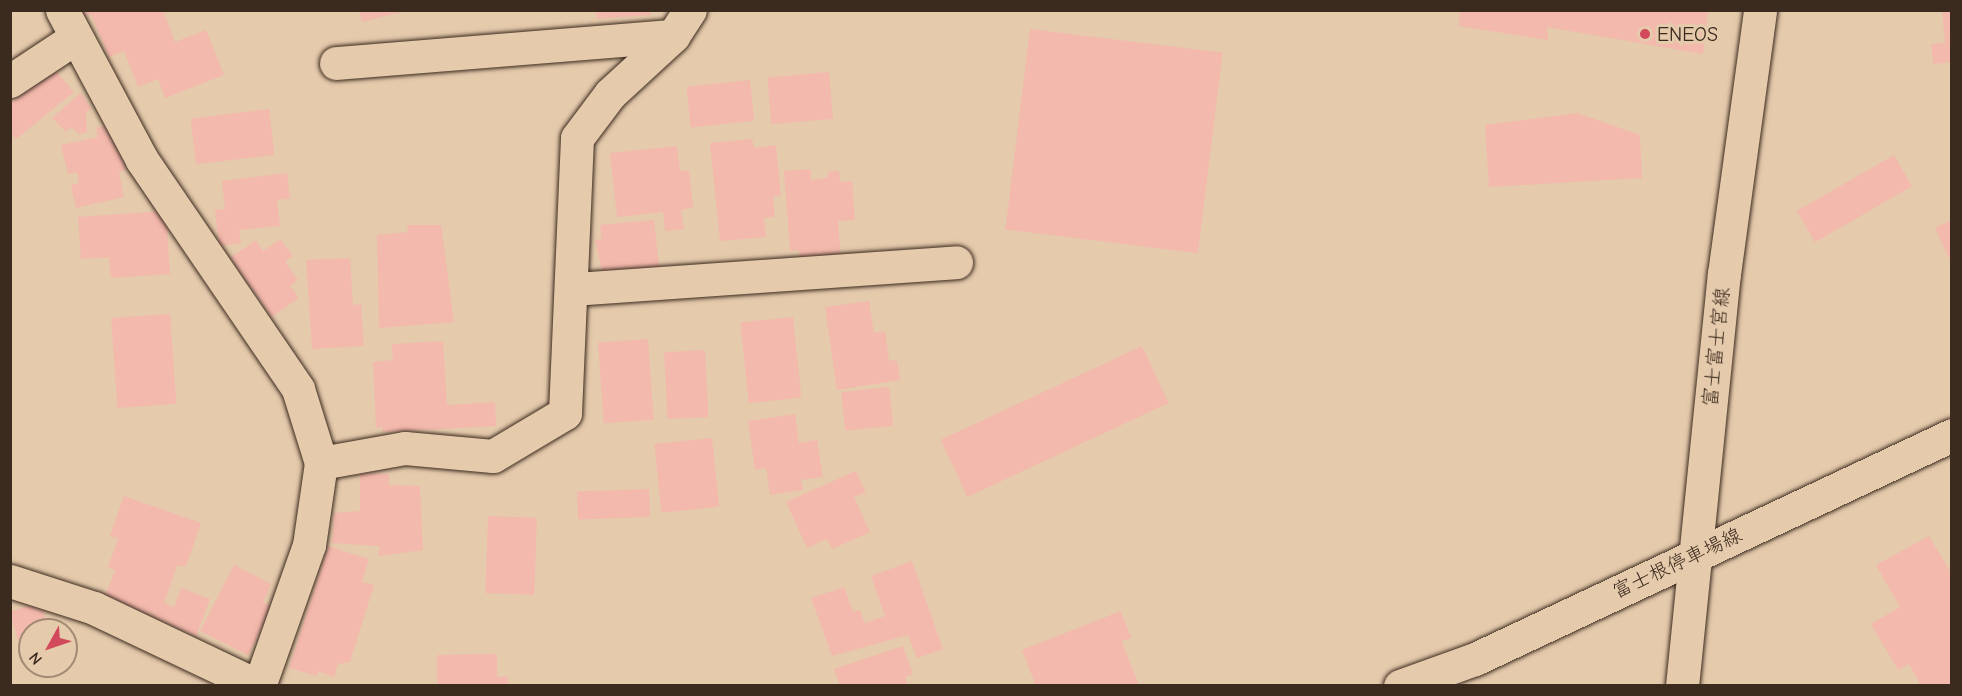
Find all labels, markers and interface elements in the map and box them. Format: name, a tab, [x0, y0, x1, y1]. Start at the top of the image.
place label: ENEOS	[1657, 22, 1718, 46]
marker: ENEOS	[1638, 27, 1652, 41]
street label: 富士富士宮線	[1698, 286, 1734, 408]
street label: 富士根停車場線	[1608, 523, 1746, 603]
north arrow	[18, 618, 78, 678]
text: N	[25, 649, 46, 668]

